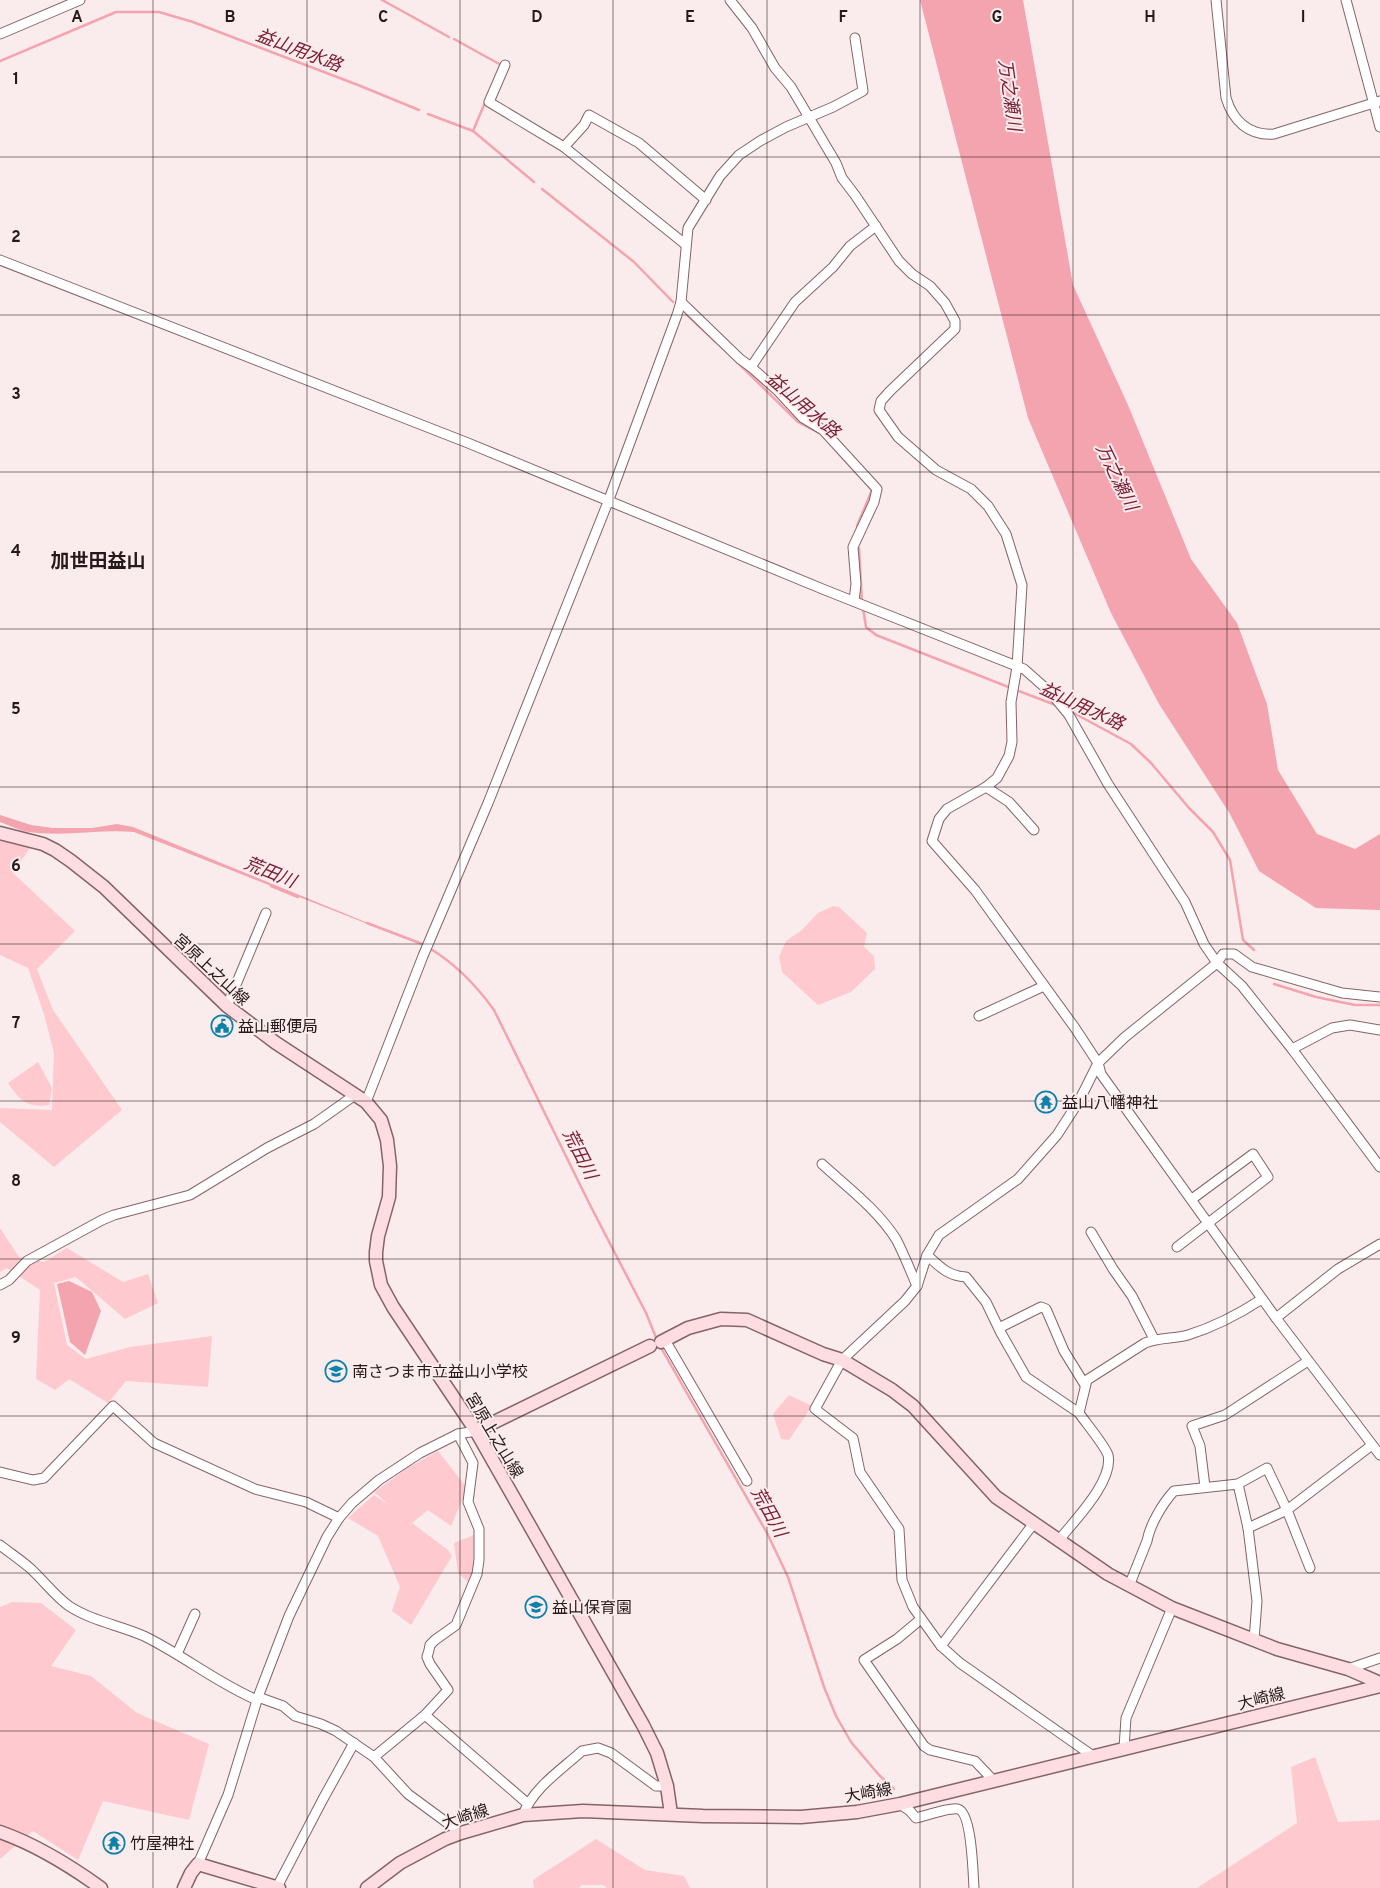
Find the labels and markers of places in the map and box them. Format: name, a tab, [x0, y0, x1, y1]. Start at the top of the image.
public building icon: 益山郵便局	[210, 1014, 234, 1038]
place label: 益山郵便局	[238, 1018, 318, 1038]
temple icon: 益山八幡神社	[1034, 1090, 1058, 1114]
place label: 益山八幡神社	[1062, 1094, 1158, 1114]
school or university icon: 南さつま市立益山小学校	[324, 1359, 348, 1383]
place label: 南さつま市立益山小学校	[352, 1363, 528, 1383]
school or university icon: 益山保育園	[524, 1595, 548, 1619]
place label: 益山保育園	[552, 1599, 632, 1619]
temple icon: 竹屋神社	[102, 1831, 126, 1855]
place label: 竹屋神社	[130, 1835, 194, 1855]

